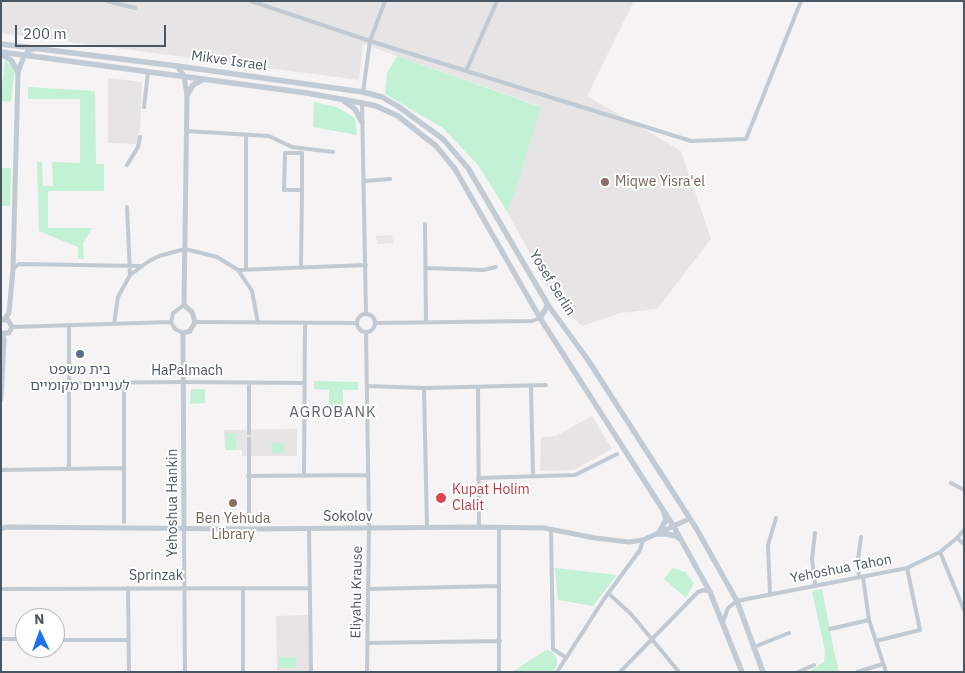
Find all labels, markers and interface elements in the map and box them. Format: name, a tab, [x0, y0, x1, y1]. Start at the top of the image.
scale bar	[18, 15, 169, 47]
text: 200 m	[23, 24, 67, 43]
street label: Mikve Israel	[190, 47, 268, 75]
place label: Miqwe Yisra'el	[615, 174, 705, 190]
marker: Miqwe Yisra'el	[599, 176, 611, 188]
street label: Yosef Serlin	[525, 247, 579, 319]
marker: בית משפט לעניינים מקומיים	[74, 348, 86, 360]
place label: בית משפט לעניינים מקומיים	[30, 362, 130, 394]
street label: HaPalmach	[151, 363, 223, 379]
district label: AGROBANK	[288, 404, 378, 422]
street label: Yehoshua Hankin	[165, 449, 181, 557]
place label: Kupat Holim Clalit	[452, 482, 530, 514]
marker: Kupat Holim Clalit	[434, 491, 448, 505]
marker: Ben Yehuda Library	[227, 497, 239, 509]
street label: Sokolov	[323, 509, 373, 525]
place label: Ben Yehuda Library	[196, 511, 270, 544]
street label: Eliyahu Krause	[348, 546, 366, 638]
street label: Yehoshua Tahon	[789, 551, 893, 587]
street label: Sprinzak	[129, 568, 183, 584]
north arrow	[15, 608, 65, 658]
text: N	[34, 610, 45, 628]

